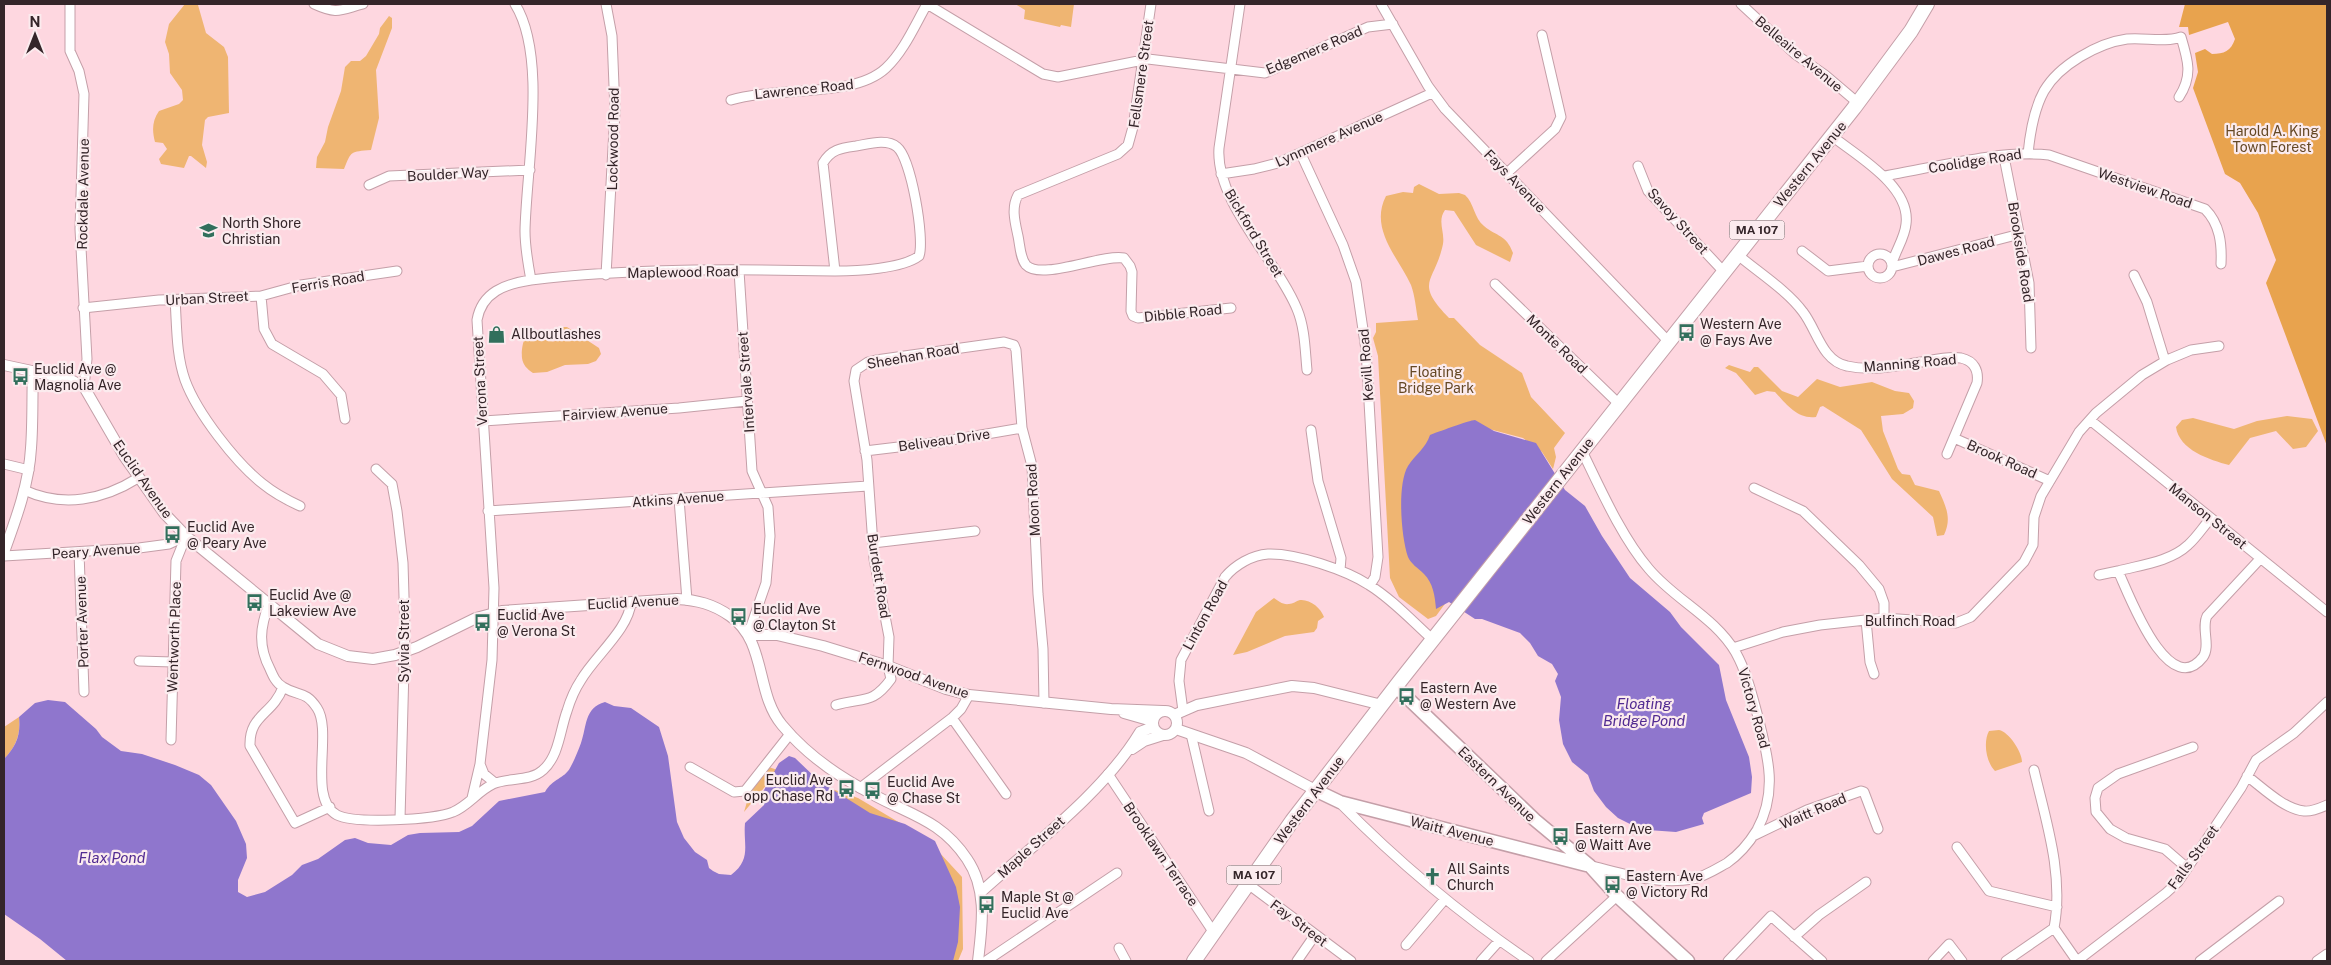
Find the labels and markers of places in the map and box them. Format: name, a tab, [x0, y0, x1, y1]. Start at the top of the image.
place label: North Shore Christian	[222, 215, 301, 247]
school or university icon: North Shore Christian	[198, 221, 218, 241]
place label: Western Ave @ Fays Ave	[1700, 316, 1782, 348]
bus stop icon: Western Ave @ Fays Ave	[1676, 322, 1696, 342]
shop icon: Allboutlashes	[487, 324, 507, 344]
place label: Allboutlashes	[511, 326, 601, 342]
place label: Euclid Ave @ Magnolia Ave	[34, 361, 122, 393]
bus stop icon: Euclid Ave @ Magnolia Ave	[10, 367, 30, 387]
place label: Euclid Ave @ Peary Ave	[187, 519, 267, 551]
bus stop icon: Euclid Ave @ Peary Ave	[163, 525, 183, 545]
place label: Euclid Ave @ Lakeview Ave	[269, 587, 357, 619]
bus stop icon: Euclid Ave @ Lakeview Ave	[245, 593, 265, 613]
place label: Euclid Ave @ Clayton St	[753, 601, 836, 633]
place label: Euclid Ave @ Verona St	[497, 607, 575, 639]
bus stop icon: Euclid Ave @ Clayton St	[729, 607, 749, 627]
bus stop icon: Euclid Ave @ Verona St	[473, 613, 493, 633]
place label: Eastern Ave @ Western Ave	[1420, 680, 1516, 712]
bus stop icon: Eastern Ave @ Western Ave	[1396, 686, 1416, 706]
place label: Euclid Ave opp Chase Rd	[744, 772, 833, 804]
place label: Euclid Ave @ Chase St	[887, 774, 960, 806]
bus stop icon: Euclid Ave opp Chase Rd	[837, 778, 857, 798]
bus stop icon: Euclid Ave @ Chase St	[863, 780, 883, 800]
place label: Eastern Ave @ Waitt Ave	[1575, 821, 1652, 853]
bus stop icon: Eastern Ave @ Waitt Ave	[1551, 827, 1571, 847]
place label: All Saints Church	[1447, 861, 1510, 893]
church icon: All Saints Church	[1423, 867, 1443, 887]
place label: Eastern Ave @ Victory Rd	[1626, 868, 1708, 900]
bus stop icon: Eastern Ave @ Victory Rd	[1602, 874, 1622, 894]
place label: Maple St @ Euclid Ave	[1001, 889, 1074, 921]
bus stop icon: Maple St @ Euclid Ave	[977, 895, 997, 915]

